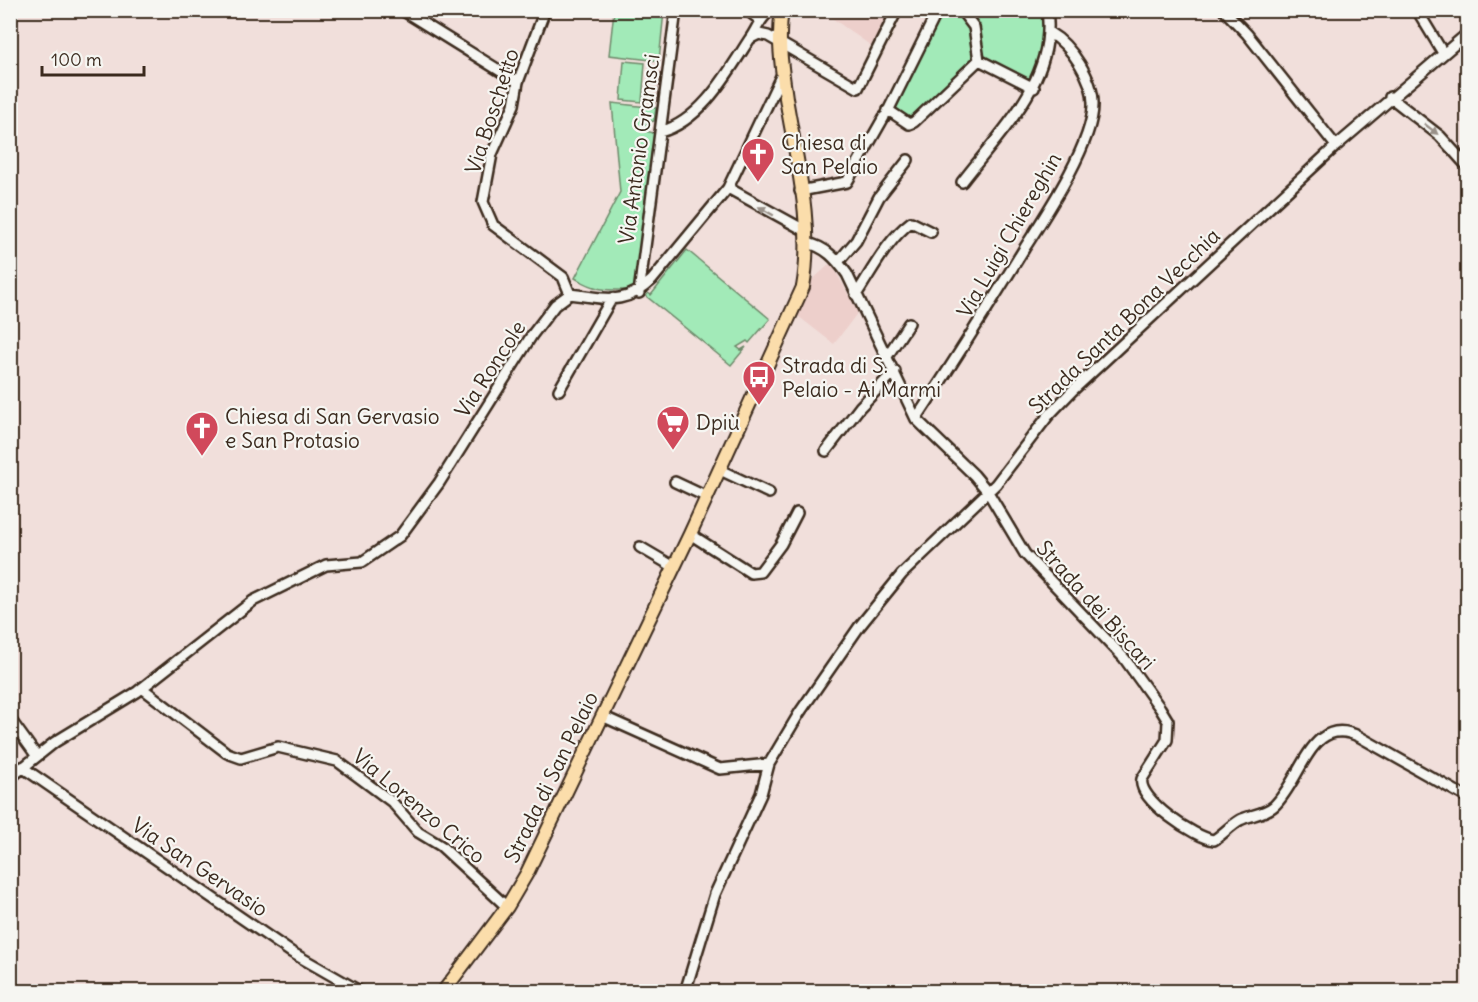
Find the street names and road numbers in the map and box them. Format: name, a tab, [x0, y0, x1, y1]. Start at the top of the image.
street label: Via Boschetto	[459, 45, 525, 177]
street label: Via Antonio Gramsci	[612, 52, 666, 246]
street label: Via Luigi Chiereghin	[951, 148, 1067, 322]
street label: Strada Santa Bona Vecchia	[1023, 222, 1225, 420]
street label: Via Roncole	[449, 315, 531, 423]
street label: Strada dei Biscari	[1031, 535, 1161, 675]
street label: Strada di San Pelaio	[498, 687, 604, 867]
street label: Via Lorenzo Crico	[347, 743, 491, 869]
street label: Via San Gervasio	[127, 811, 273, 923]

